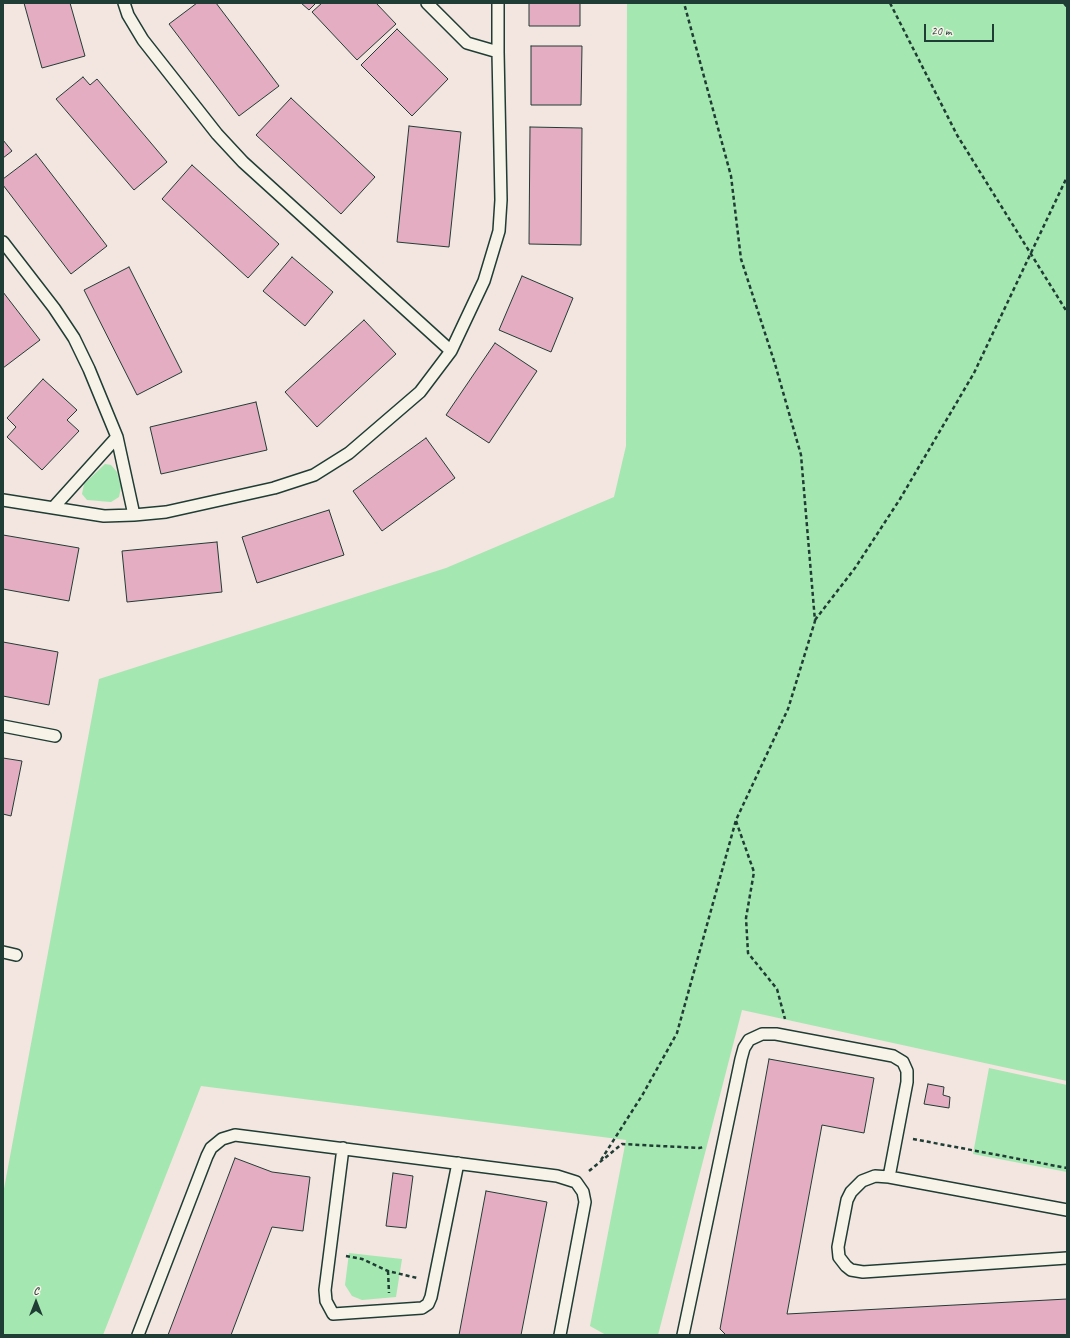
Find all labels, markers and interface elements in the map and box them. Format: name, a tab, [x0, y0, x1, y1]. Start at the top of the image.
scale bar	[926, 16, 996, 42]
text: 20 m	[931, 23, 951, 39]
north arrow	[16, 1282, 56, 1322]
text: С	[33, 1283, 39, 1297]

